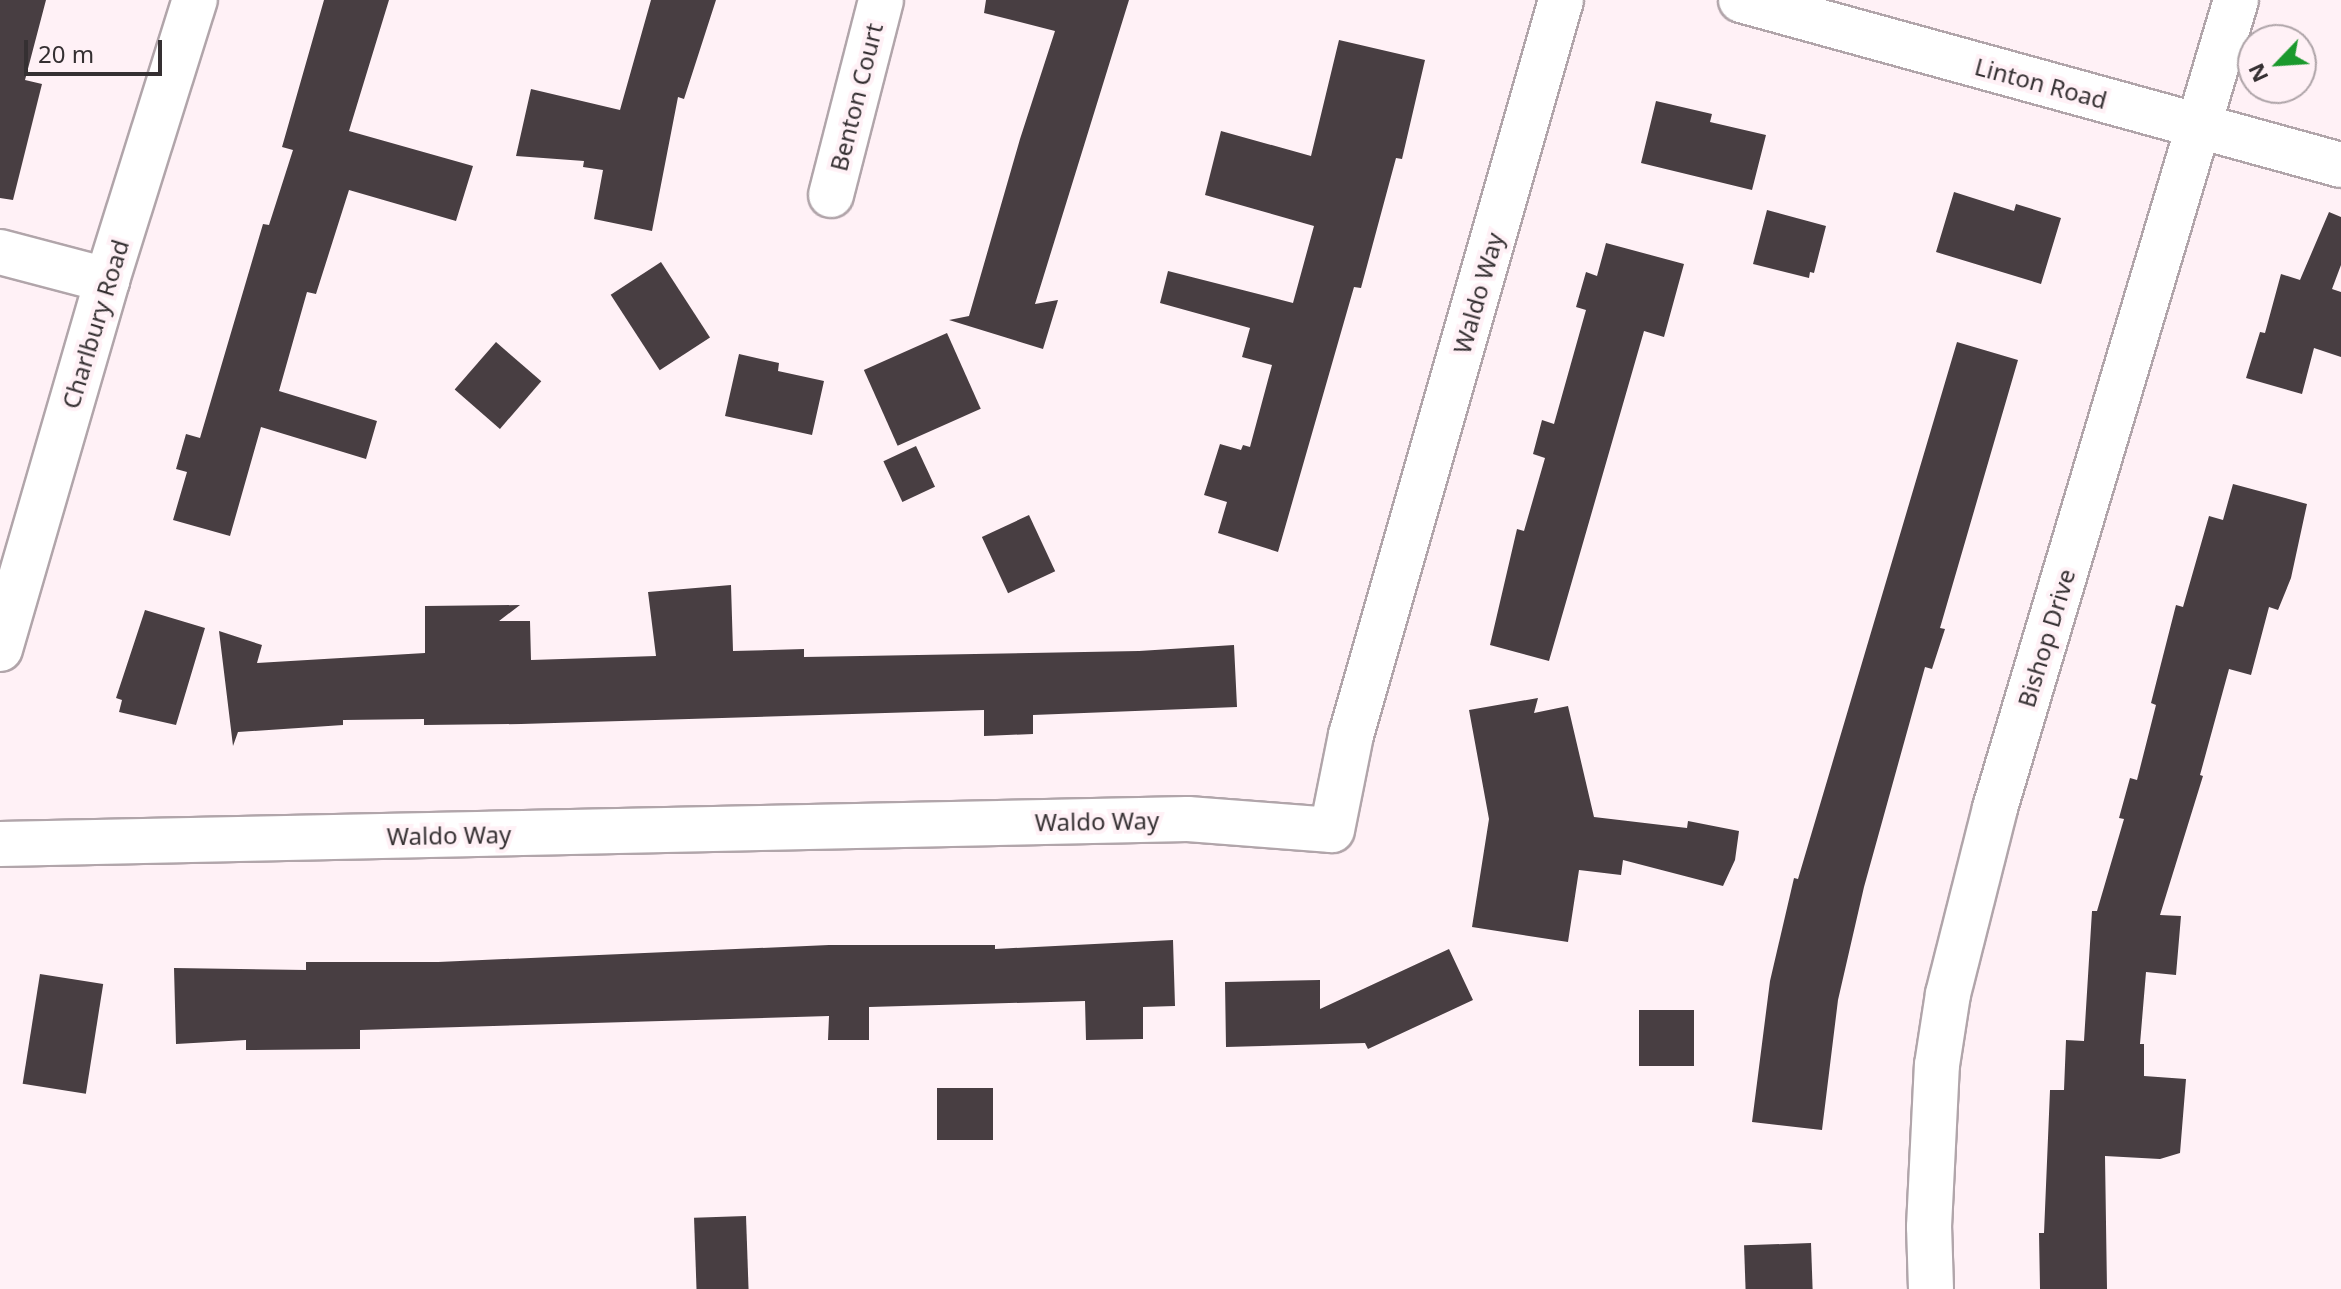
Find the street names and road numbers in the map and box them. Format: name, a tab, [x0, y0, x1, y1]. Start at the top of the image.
street label: Benton Court	[824, 20, 888, 174]
street label: Linton Road	[1972, 52, 2110, 114]
street label: Waldo Way	[1447, 229, 1509, 357]
street label: Charlbury Road	[56, 236, 134, 412]
street label: Bishop Drive	[2011, 565, 2081, 711]
street label: Waldo Way	[1034, 806, 1160, 836]
street label: Waldo Way	[386, 820, 512, 850]

